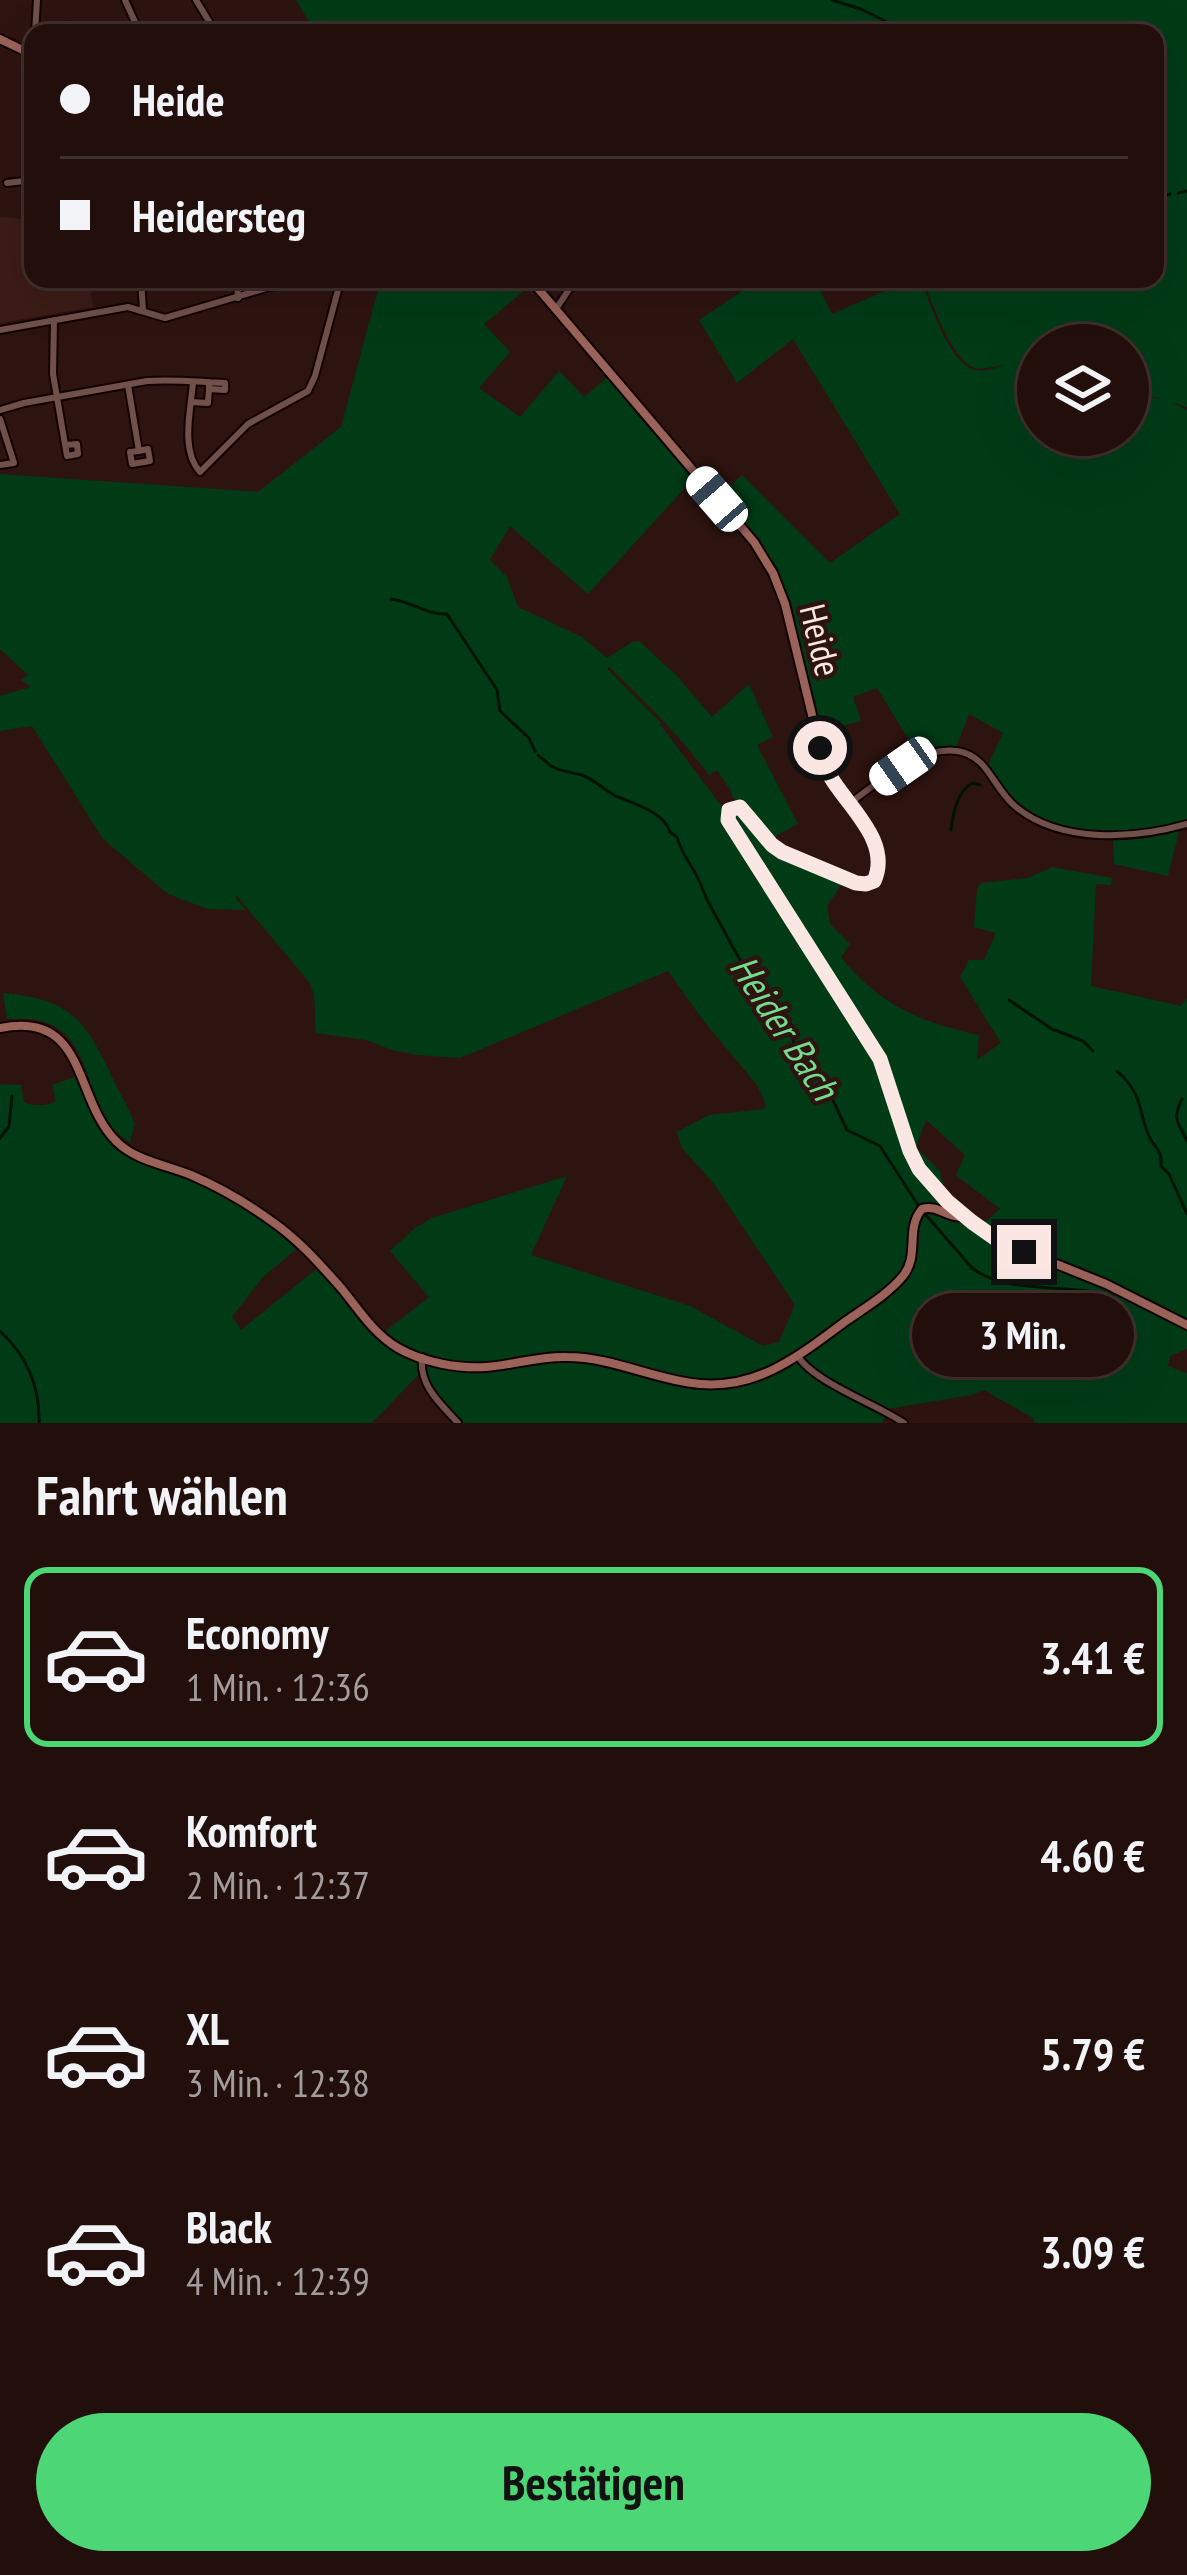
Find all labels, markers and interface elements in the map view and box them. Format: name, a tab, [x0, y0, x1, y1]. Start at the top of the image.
text: Heide	[132, 70, 225, 128]
text: Heidersteg	[132, 186, 306, 244]
map controls	[1017, 324, 1149, 456]
button: layers	[1017, 324, 1149, 456]
car	[680, 460, 754, 538]
street label: Heide	[789, 599, 853, 681]
route start	[793, 721, 847, 775]
car	[863, 731, 943, 801]
water label: Heider Bach	[719, 945, 852, 1111]
route end	[997, 1225, 1051, 1279]
callout: 3 Min.	[913, 1294, 1135, 1378]
text: 3 Min.	[979, 1309, 1067, 1360]
text: Fahrt wählen	[36, 1460, 288, 1530]
icon: car	[42, 1603, 150, 1711]
text: Economy	[186, 1603, 329, 1661]
text: 3.41 €	[1040, 1628, 1145, 1686]
text: 1 Min. · 12:36	[186, 1661, 370, 1712]
icon: car	[42, 1801, 150, 1909]
text: Komfort	[186, 1801, 317, 1859]
text: 4.60 €	[1040, 1826, 1145, 1884]
text: 2 Min. · 12:37	[186, 1859, 370, 1910]
icon: car	[42, 1999, 150, 2107]
text: XL	[186, 1999, 229, 2057]
text: 5.79 €	[1040, 2024, 1145, 2082]
text: 3 Min. · 12:38	[186, 2057, 370, 2108]
icon: car	[42, 2197, 150, 2305]
text: Black	[186, 2197, 272, 2255]
text: 3.09 €	[1040, 2222, 1145, 2280]
text: 4 Min. · 12:39	[186, 2255, 370, 2306]
button: Bestätigen	[36, 2413, 1151, 2551]

